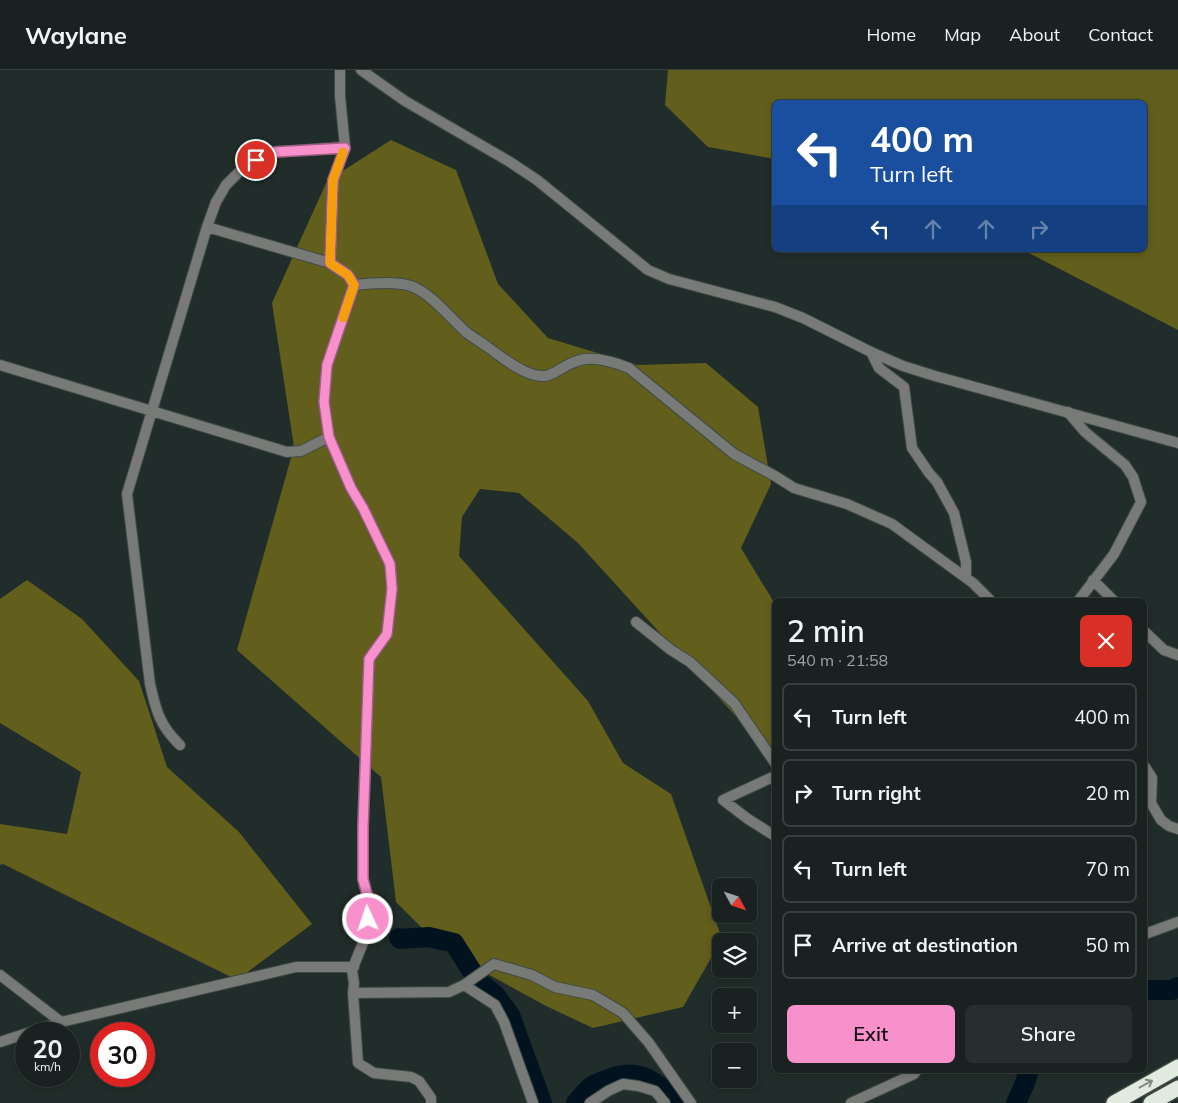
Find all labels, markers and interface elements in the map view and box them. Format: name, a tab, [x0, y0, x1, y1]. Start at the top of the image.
text: Waylane	[25, 20, 127, 50]
text: Home	[866, 23, 916, 46]
text: Map	[944, 23, 981, 46]
text: About	[1009, 23, 1060, 46]
text: Contact	[1088, 23, 1153, 46]
text: 400 m	[870, 117, 974, 161]
icon: left	[787, 120, 852, 185]
pin	[235, 139, 277, 181]
icon: arrive	[242, 146, 270, 174]
text: Turn left	[870, 160, 953, 188]
icon: left	[866, 215, 894, 243]
icon: ahead	[919, 215, 947, 243]
icon: ahead	[972, 215, 1000, 243]
icon: right	[1025, 215, 1053, 243]
text: 2 min	[787, 612, 865, 650]
button: close	[1080, 615, 1132, 667]
text: 540 m · 21:58	[787, 650, 888, 670]
icon: left	[789, 703, 817, 731]
text: Turn left	[832, 705, 907, 729]
text: 400 m	[1074, 705, 1130, 729]
icon: right	[789, 779, 817, 807]
text: Turn right	[832, 781, 921, 805]
text: 20 m	[1086, 781, 1130, 805]
icon: left	[789, 855, 817, 883]
text: Turn left	[832, 857, 907, 881]
text: 70 m	[1086, 857, 1130, 881]
north arrow	[712, 878, 758, 922]
map controls	[712, 878, 757, 1088]
position arrow	[341, 892, 393, 944]
icon: arrive	[789, 931, 817, 959]
button: layers	[712, 933, 757, 978]
text: Arrive at destination	[832, 933, 1018, 957]
text: 50 m	[1086, 933, 1130, 957]
button: +	[712, 988, 757, 1033]
button: Exit	[787, 1005, 955, 1063]
button: Share	[965, 1005, 1132, 1063]
speed limit sign: 30	[90, 1022, 155, 1087]
text: 20	[32, 1033, 63, 1064]
button: −	[712, 1043, 757, 1088]
text: km/h	[34, 1059, 61, 1074]
one-way arrow	[1138, 1079, 1153, 1089]

